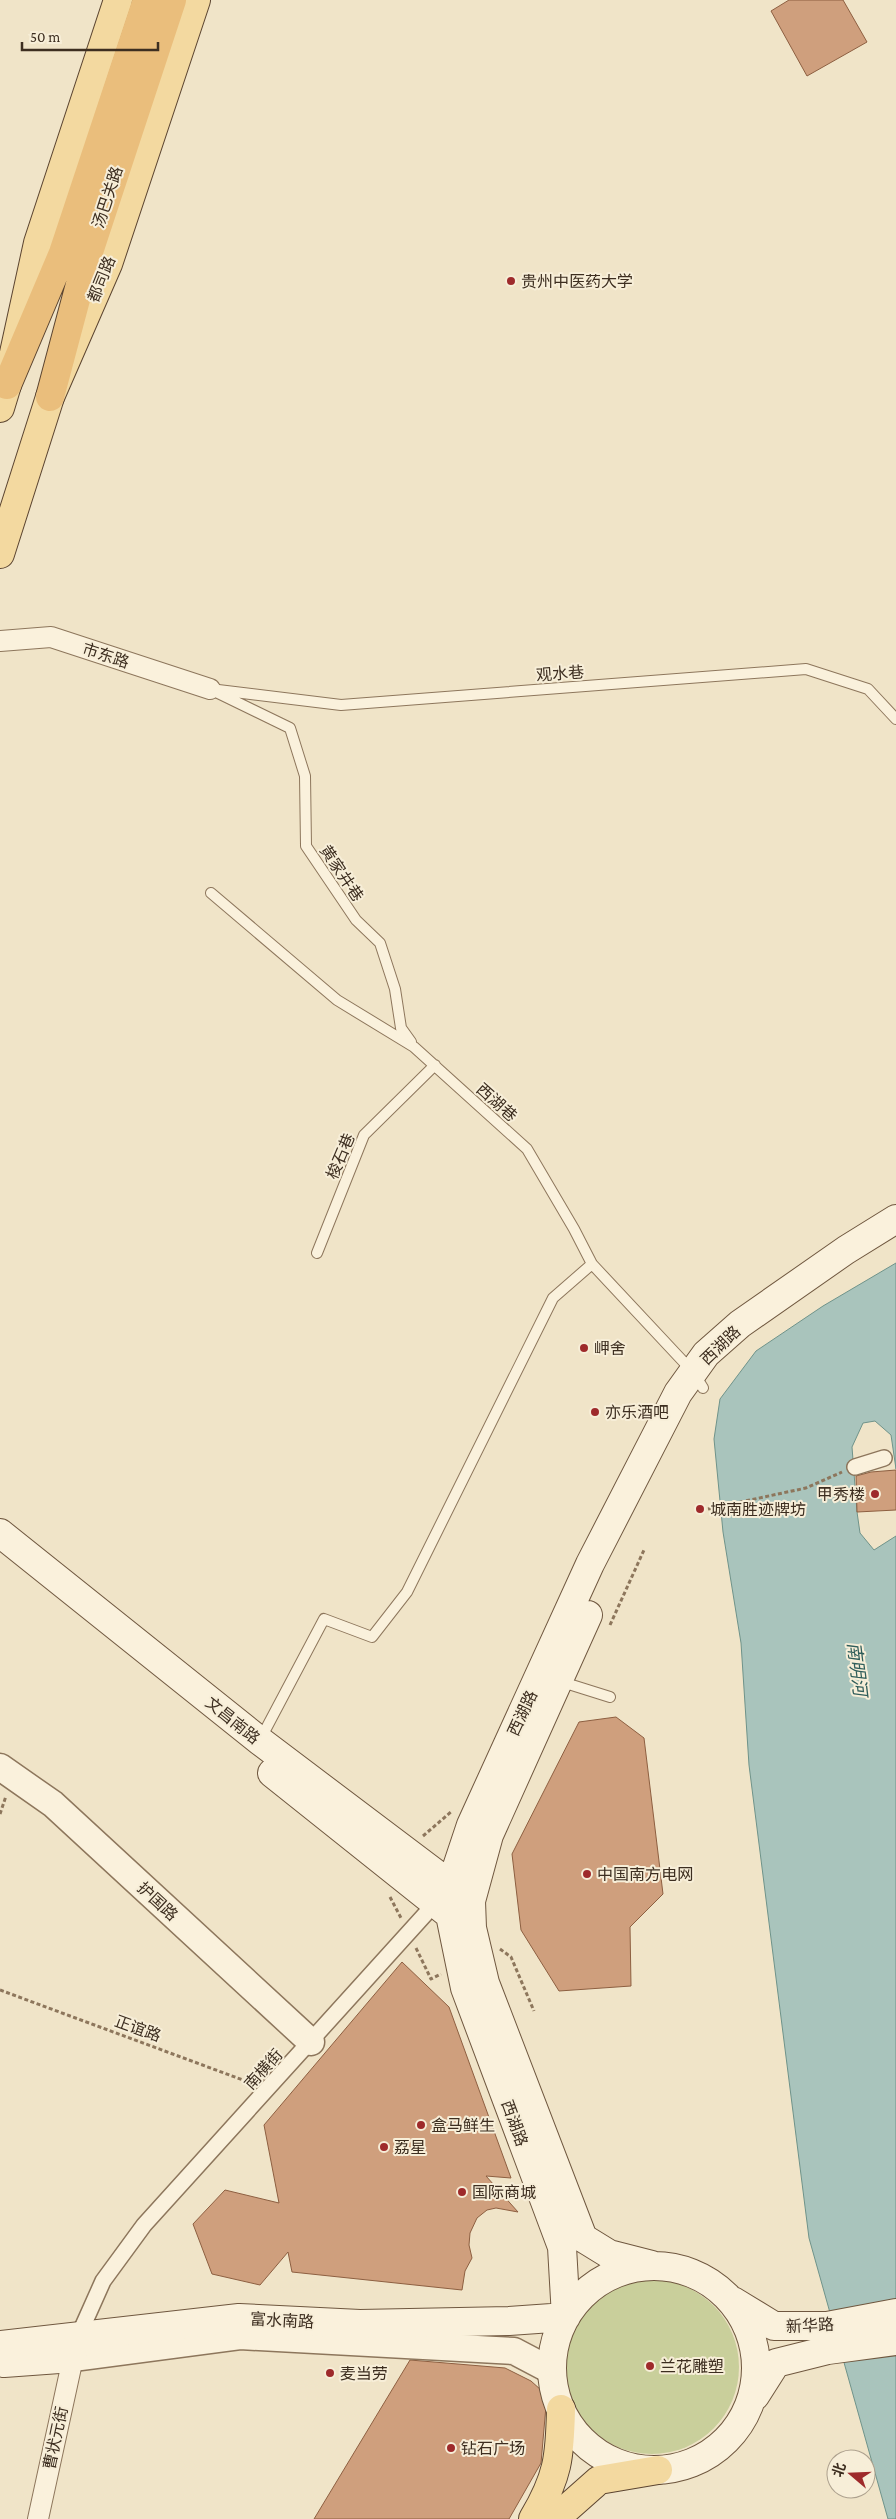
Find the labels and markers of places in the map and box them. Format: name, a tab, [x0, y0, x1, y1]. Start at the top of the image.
place label: 贵州中医药大学	[521, 273, 633, 290]
marker: 贵州中医药大学	[505, 275, 517, 287]
place label: 岬舍	[594, 1340, 626, 1357]
marker: 岬舍	[578, 1342, 590, 1354]
place label: 亦乐酒吧	[605, 1404, 669, 1421]
marker: 亦乐酒吧	[589, 1406, 601, 1418]
place label: 甲秀楼	[817, 1486, 865, 1503]
marker: 甲秀楼	[869, 1488, 881, 1500]
place label: 城南胜迹牌坊	[710, 1501, 806, 1518]
marker: 城南胜迹牌坊	[694, 1503, 706, 1515]
place label: 中国南方电网	[597, 1866, 693, 1883]
marker: 中国南方电网	[581, 1868, 593, 1880]
place label: 盒马鲜生	[431, 2117, 495, 2134]
marker: 盒马鲜生	[415, 2119, 427, 2131]
place label: 荔星	[394, 2139, 426, 2156]
marker: 荔星	[378, 2141, 390, 2153]
place label: 国际商城	[472, 2184, 536, 2201]
marker: 国际商城	[456, 2186, 468, 2198]
place label: 兰花雕塑	[660, 2358, 724, 2375]
marker: 兰花雕塑	[644, 2360, 656, 2372]
place label: 麦当劳	[340, 2365, 388, 2382]
marker: 麦当劳	[324, 2367, 336, 2379]
place label: 钻石广场	[461, 2440, 525, 2457]
marker: 钻石广场	[445, 2442, 457, 2454]

